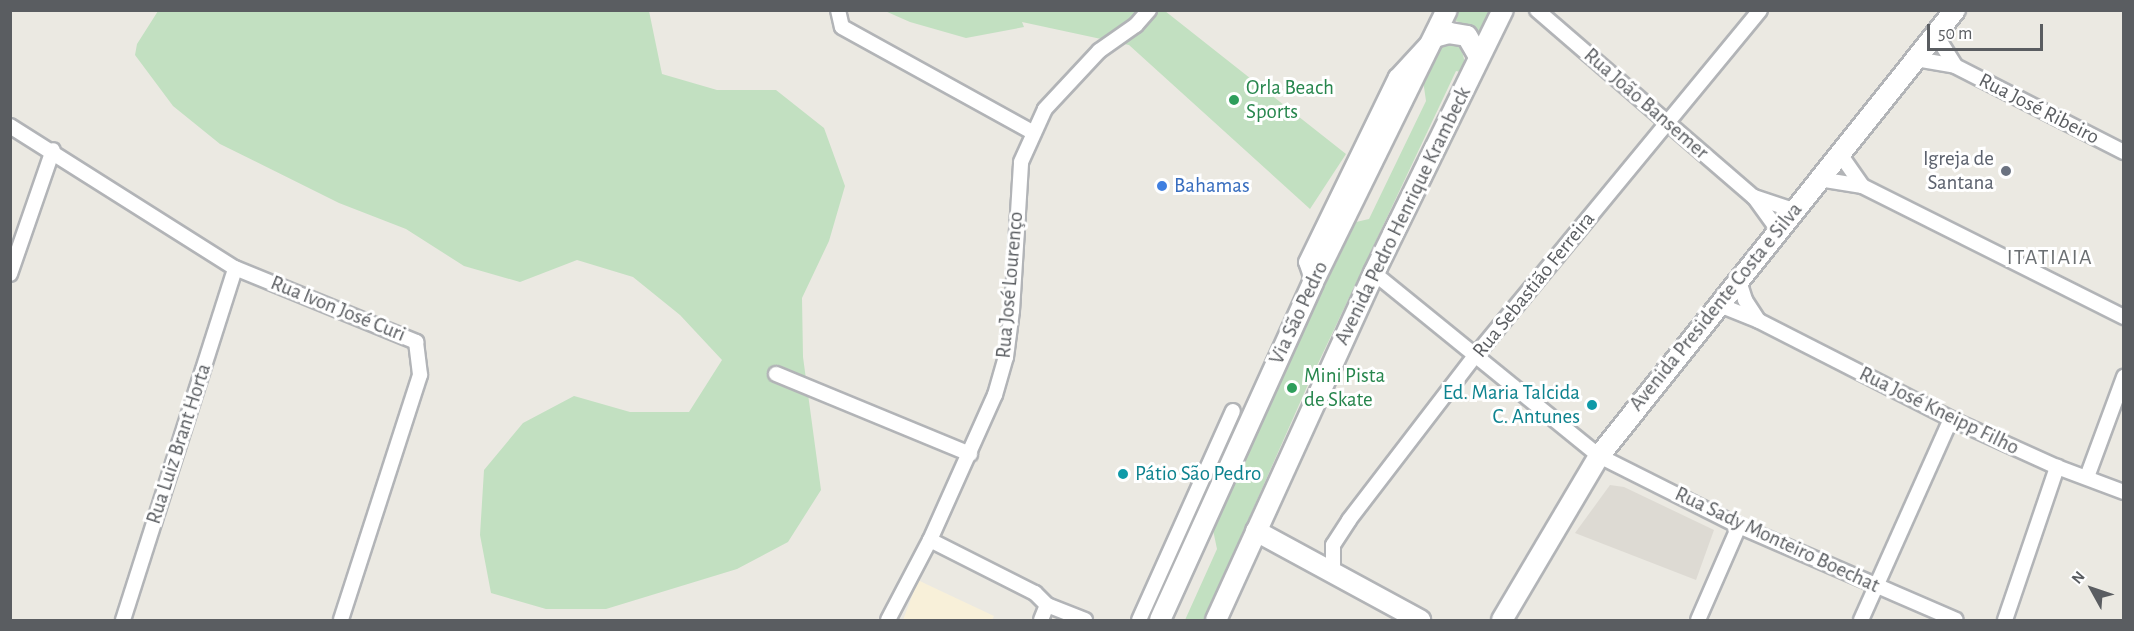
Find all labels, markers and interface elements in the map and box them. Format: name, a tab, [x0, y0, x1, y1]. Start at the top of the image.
scale bar	[1930, 12, 2046, 50]
text: 50 m	[1938, 25, 1972, 43]
street label: Rua João Bansemer	[1578, 43, 1714, 165]
street label: Rua José Ribeiro	[1975, 68, 2103, 150]
place label: Orla Beach Sports	[1246, 75, 1334, 125]
street label: Avenida Pedro Henrique Krambeck	[1329, 83, 1477, 349]
marker: Orla Beach Sports	[1227, 93, 1241, 107]
place label: Igreja de Santana	[1923, 146, 1994, 196]
marker: Igreja de Santana	[1999, 164, 2013, 178]
place label: Bahamas	[1174, 173, 1250, 199]
marker: Bahamas	[1155, 179, 1169, 193]
street label: Avenida Presidente Costa e Silva	[1624, 198, 1808, 416]
street label: Rua Sebastião Ferreira	[1467, 207, 1601, 363]
street label: Rua José Lourenço	[991, 211, 1029, 359]
district label: ITATIAIA	[2007, 245, 2093, 271]
street label: Via São Pedro	[1264, 258, 1334, 368]
street label: Rua Ivon José Curi	[267, 270, 409, 348]
street label: Rua Luiz Brant Horta	[141, 361, 217, 527]
street label: Rua José Kneipp Filho	[1855, 361, 2023, 461]
place label: Mini Pista de Skate	[1304, 363, 1385, 413]
place label: Ed. Maria Talcida C. Antunes	[1443, 380, 1580, 430]
marker: Mini Pista de Skate	[1285, 381, 1299, 395]
marker: Ed. Maria Talcida C. Antunes	[1585, 398, 1599, 412]
place label: Pátio São Pedro	[1135, 461, 1261, 487]
marker: Pátio São Pedro	[1116, 467, 1130, 481]
street label: Rua Sady Monteiro Boechat	[1671, 481, 1883, 599]
north arrow	[2062, 559, 2122, 619]
text: N	[2069, 568, 2088, 587]

